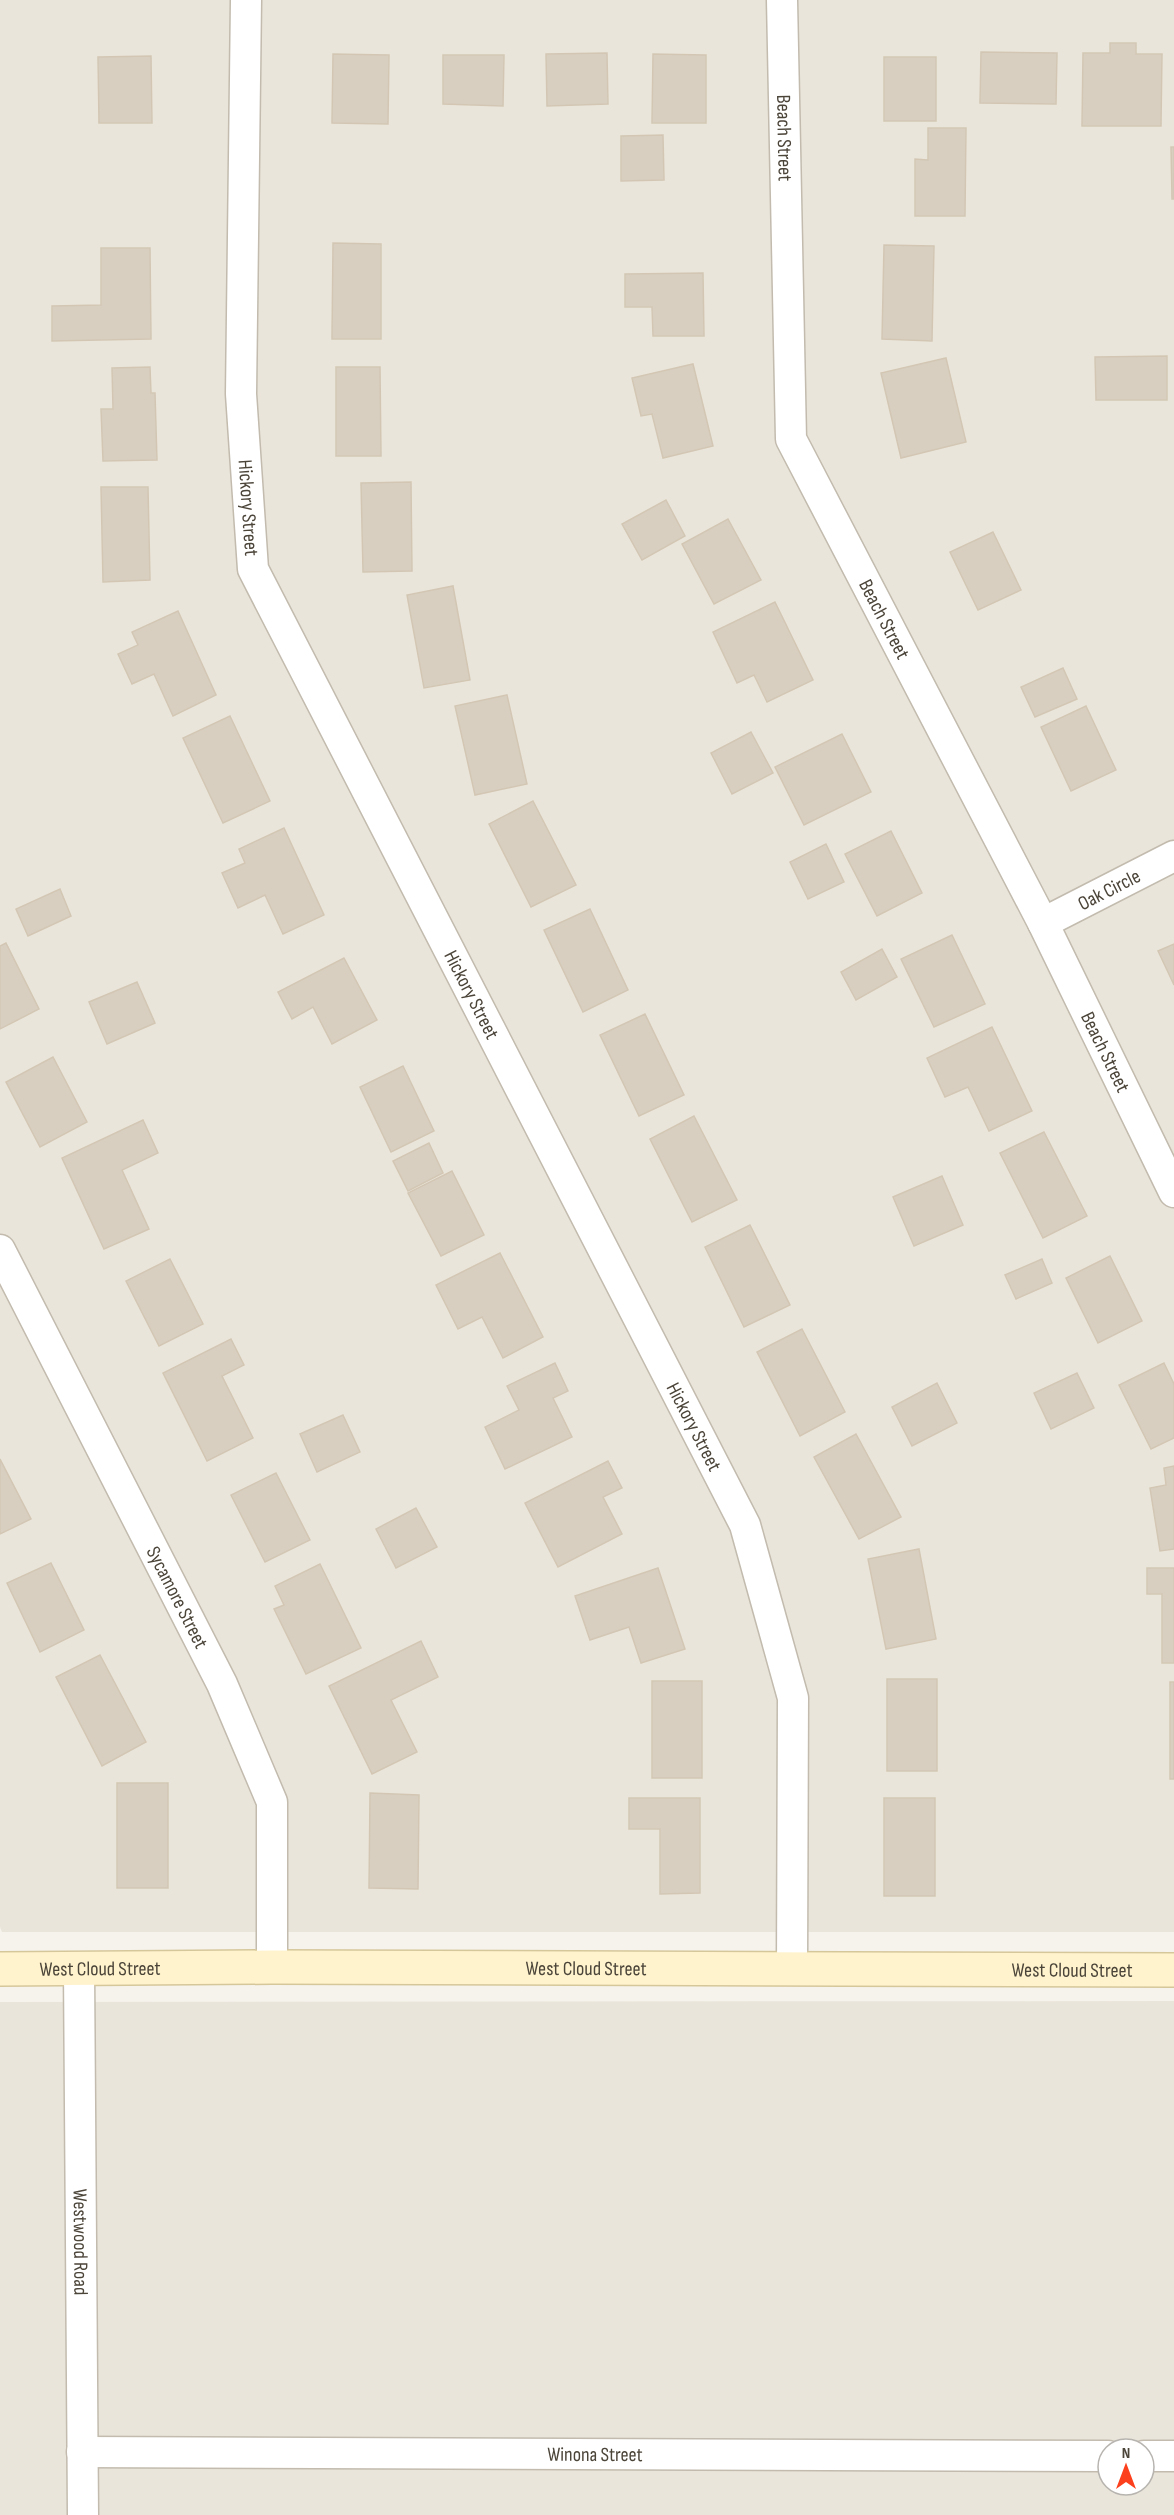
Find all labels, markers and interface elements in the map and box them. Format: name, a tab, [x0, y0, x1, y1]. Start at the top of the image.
street label: Beach Street	[771, 94, 797, 182]
street label: Hickory Street	[233, 459, 263, 557]
street label: Beach Street	[853, 575, 914, 663]
street label: Oak Circle	[1074, 864, 1145, 916]
street label: Hickory Street	[438, 947, 504, 1043]
street label: Beach Street	[1075, 1008, 1135, 1096]
street label: Hickory Street	[661, 1379, 726, 1476]
street label: Sycamore Street	[141, 1543, 213, 1653]
street label: West Cloud Street	[39, 1957, 161, 1982]
street label: West Cloud Street	[525, 1957, 647, 1981]
street label: West Cloud Street	[1011, 1958, 1133, 1983]
street label: Westwood Road	[68, 2189, 92, 2295]
north arrow	[1096, 2437, 1156, 2497]
street label: Winona Street	[547, 2443, 643, 2467]
text: N	[1122, 2444, 1130, 2463]

